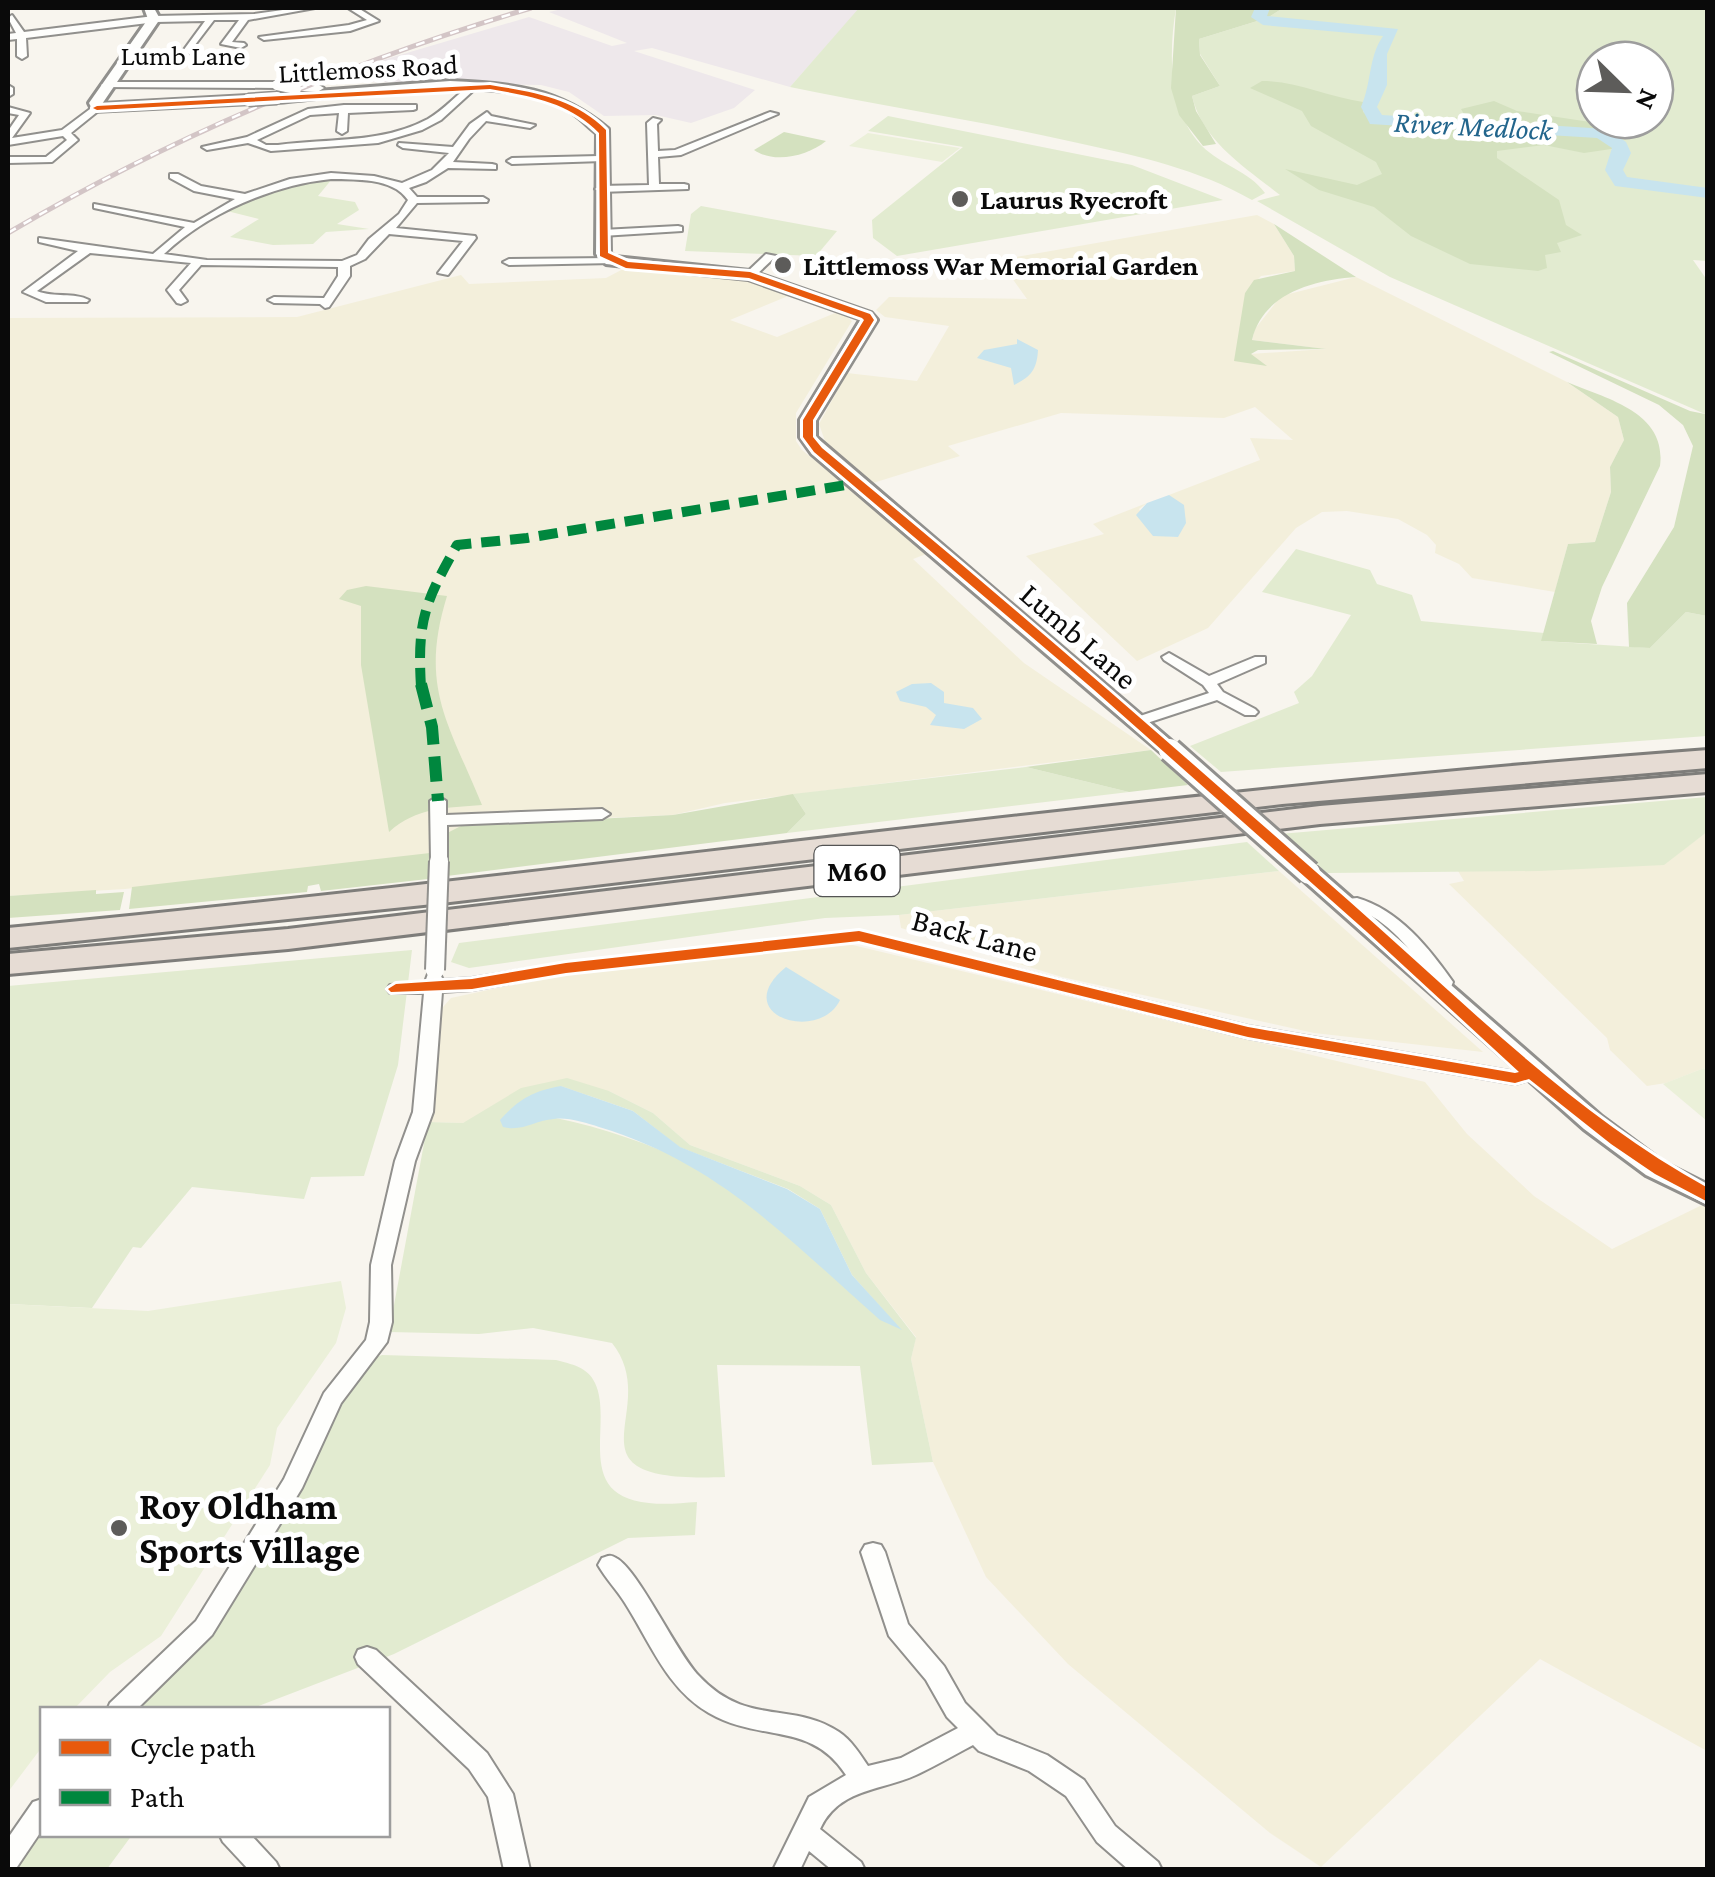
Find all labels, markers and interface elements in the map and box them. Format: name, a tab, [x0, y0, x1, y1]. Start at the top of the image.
street label: Lumb Lane	[120, 40, 246, 71]
north arrow	[1575, 40, 1675, 140]
street label: Littlemoss Road	[277, 48, 459, 89]
text: N	[1630, 85, 1666, 114]
water label: River Medlock	[1393, 105, 1555, 146]
place label: Laurus Ryecroft	[980, 184, 1169, 215]
marker: Laurus Ryecroft	[949, 188, 971, 210]
place label: Littlemoss War Memorial Garden	[803, 250, 1198, 281]
marker: Littlemoss War Memorial Garden	[772, 254, 794, 276]
street label: Lumb Lane	[1013, 576, 1145, 696]
road number: M60	[814, 846, 900, 896]
street label: Back Lane	[908, 901, 1042, 969]
place label: Roy Oldham Sports Village	[139, 1485, 360, 1571]
marker: Roy Oldham Sports Village	[108, 1517, 130, 1539]
legend	[40, 1707, 390, 1837]
text: Cycle path	[130, 1730, 256, 1764]
text: Path	[130, 1780, 185, 1813]

